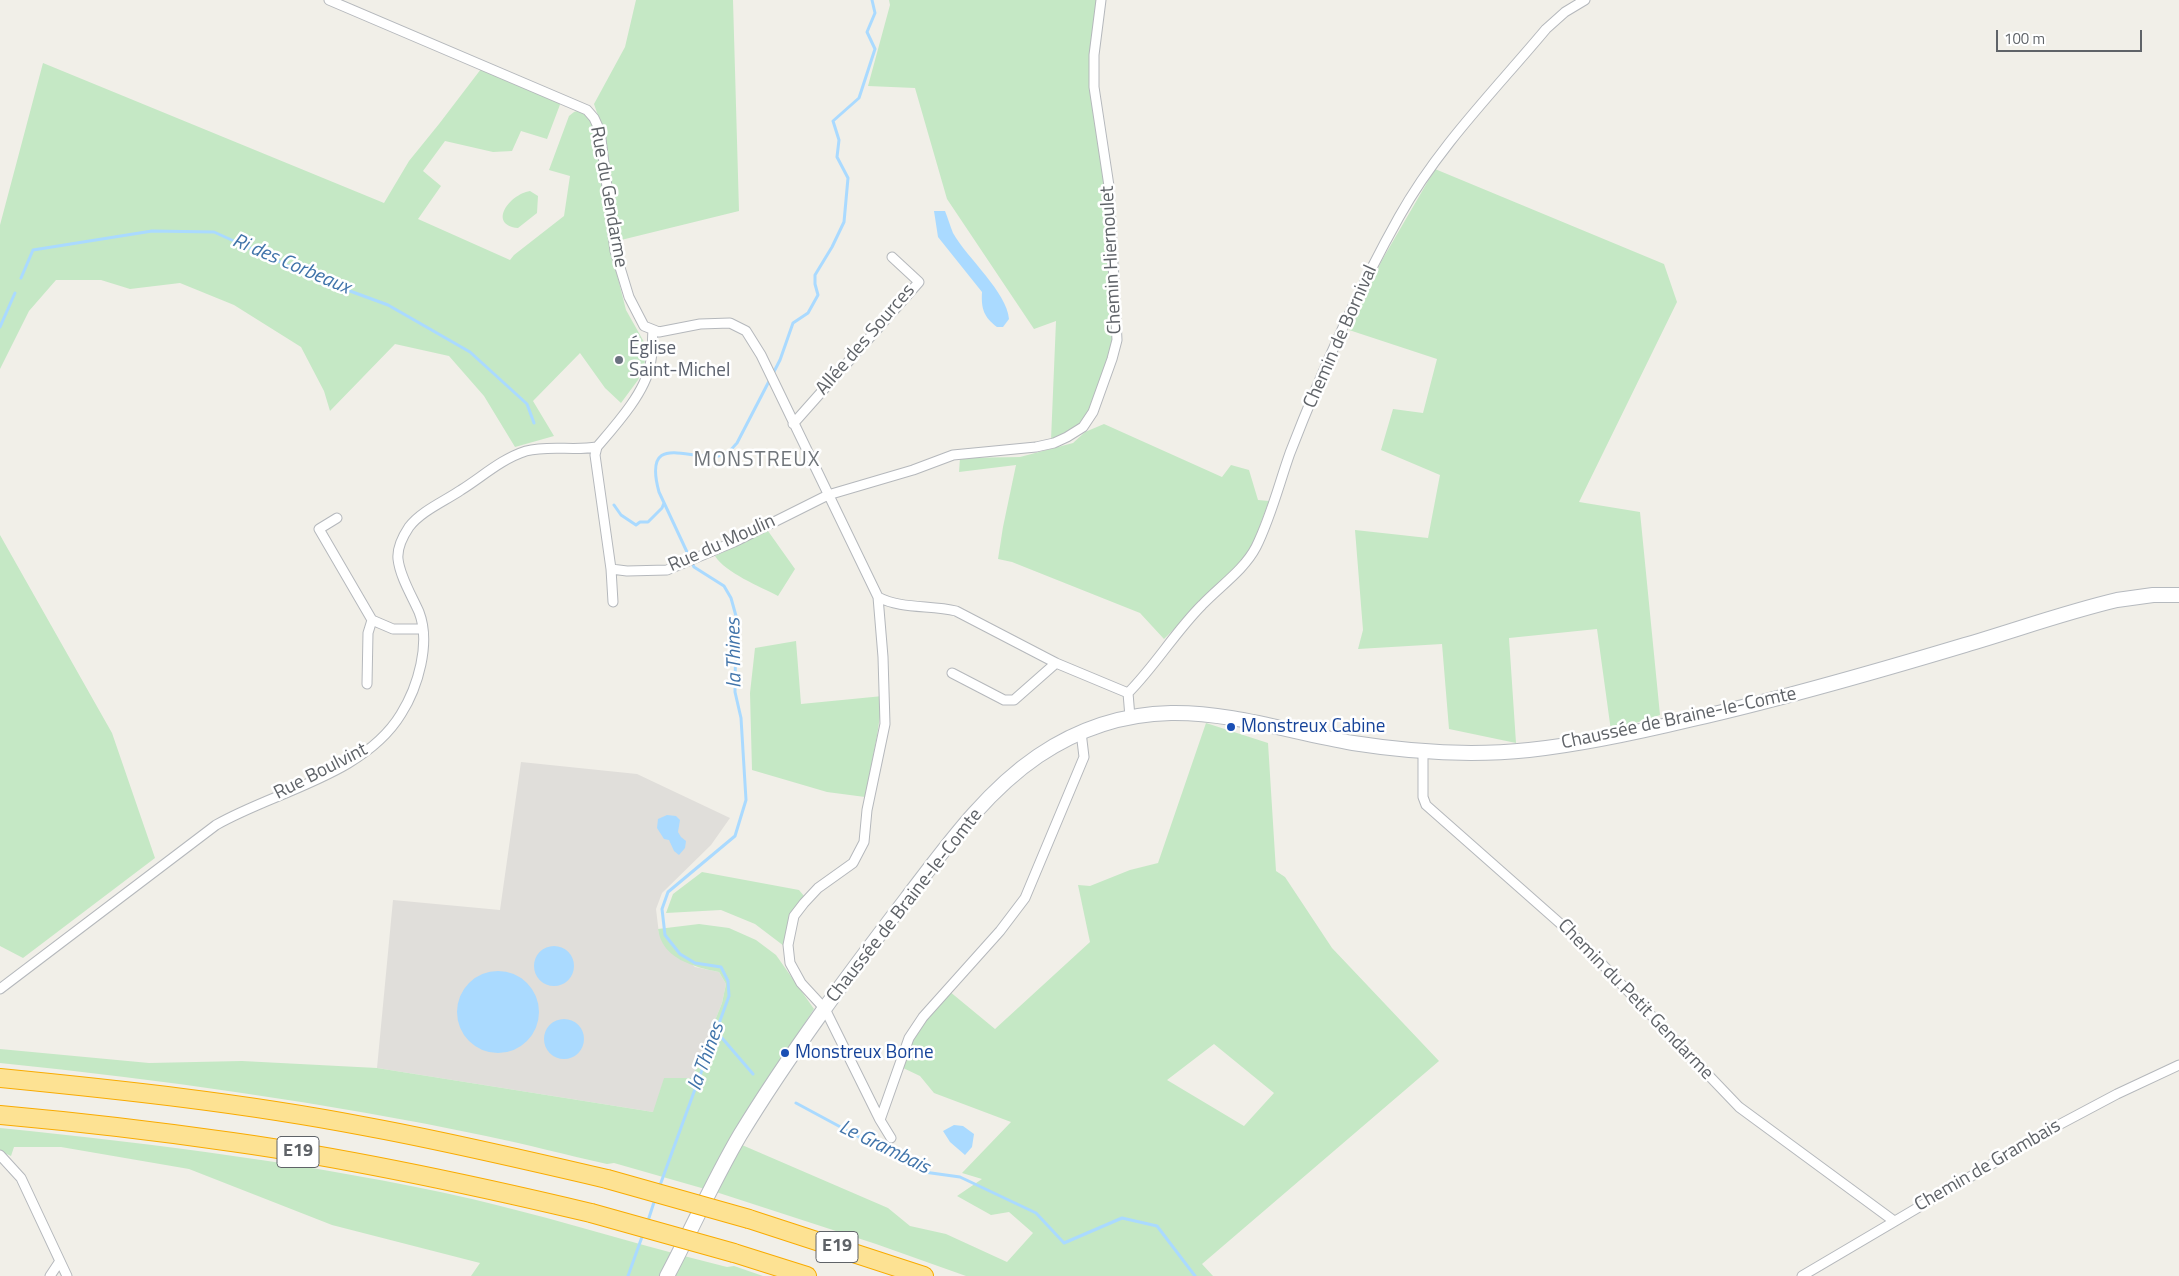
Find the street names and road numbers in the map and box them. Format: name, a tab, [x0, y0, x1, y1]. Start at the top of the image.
street label: Rue du Gendarme	[584, 125, 632, 269]
street label: Chemin Hiernoulet	[1097, 185, 1127, 335]
street label: Chemin de Bornival	[1299, 262, 1383, 412]
street label: Allée des Sources	[812, 280, 920, 400]
street label: Rue du Moulin	[665, 510, 779, 578]
street label: Chaussée de Braine-le-Comte	[1559, 683, 1799, 755]
street label: Rue Boulvint	[270, 739, 372, 805]
street label: Chaussée de Braine-le-Comte	[822, 805, 988, 1007]
street label: Chemin du Petit Gendarme	[1552, 915, 1718, 1085]
street label: Chemin de Grambais	[1911, 1115, 2065, 1217]
road number: E19	[277, 1136, 319, 1168]
road number: E19	[816, 1232, 858, 1262]

